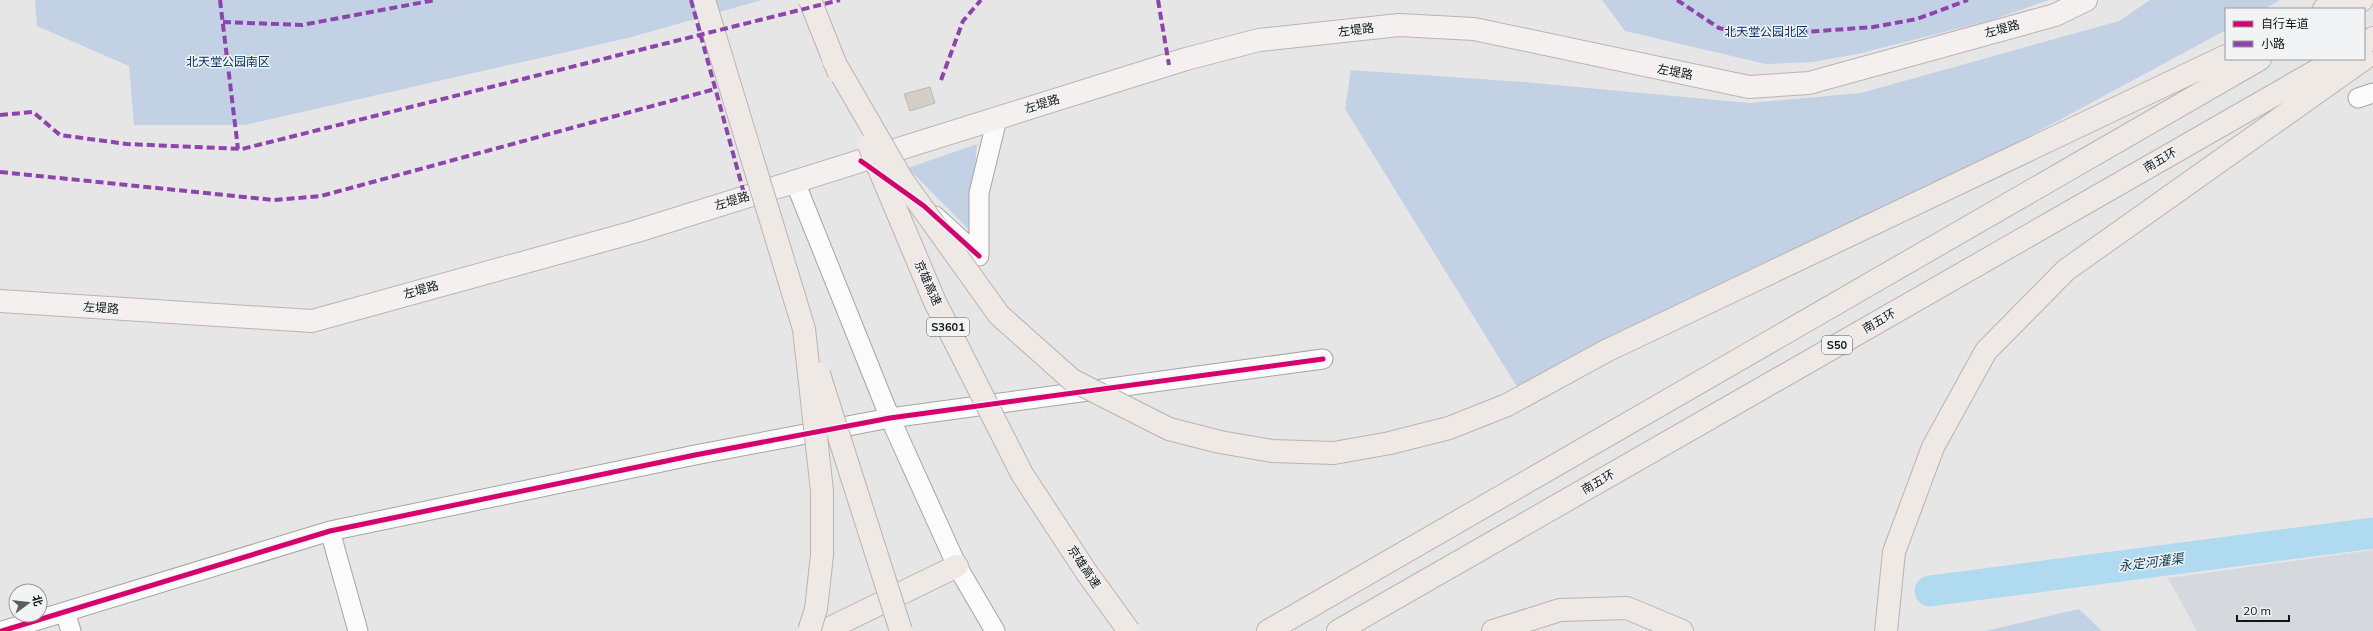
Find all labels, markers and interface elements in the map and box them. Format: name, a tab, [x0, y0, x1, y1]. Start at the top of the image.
legend	[2225, 8, 2365, 60]
text: 自行车道	[2261, 16, 2309, 31]
street label: 左堤路	[1983, 17, 2021, 40]
street label: 左堤路	[1337, 20, 1375, 39]
park label: 北天堂公园北区	[1724, 24, 1808, 39]
text: 小路	[2261, 36, 2285, 51]
park label: 北天堂公园南区	[186, 54, 270, 69]
street label: 左堤路	[1656, 61, 1694, 82]
street label: 左堤路	[1022, 91, 1061, 116]
street label: 南五环	[2140, 144, 2179, 175]
street label: 左堤路	[712, 188, 751, 213]
street label: 京雄高速	[912, 258, 945, 308]
street label: 左堤路	[401, 277, 440, 302]
street label: 左堤路	[83, 299, 120, 316]
street label: 南五环	[1859, 305, 1898, 336]
road number: S3601	[927, 318, 969, 336]
road number: S50	[1822, 336, 1852, 354]
street label: 南五环	[1578, 466, 1617, 497]
street label: 京雄高速	[1065, 543, 1104, 591]
water label: 永定河灌渠	[2118, 550, 2186, 574]
north arrow	[8, 583, 48, 623]
text: 北	[29, 593, 46, 608]
scale bar	[2237, 597, 2289, 623]
text: 20 m	[2243, 603, 2271, 618]

